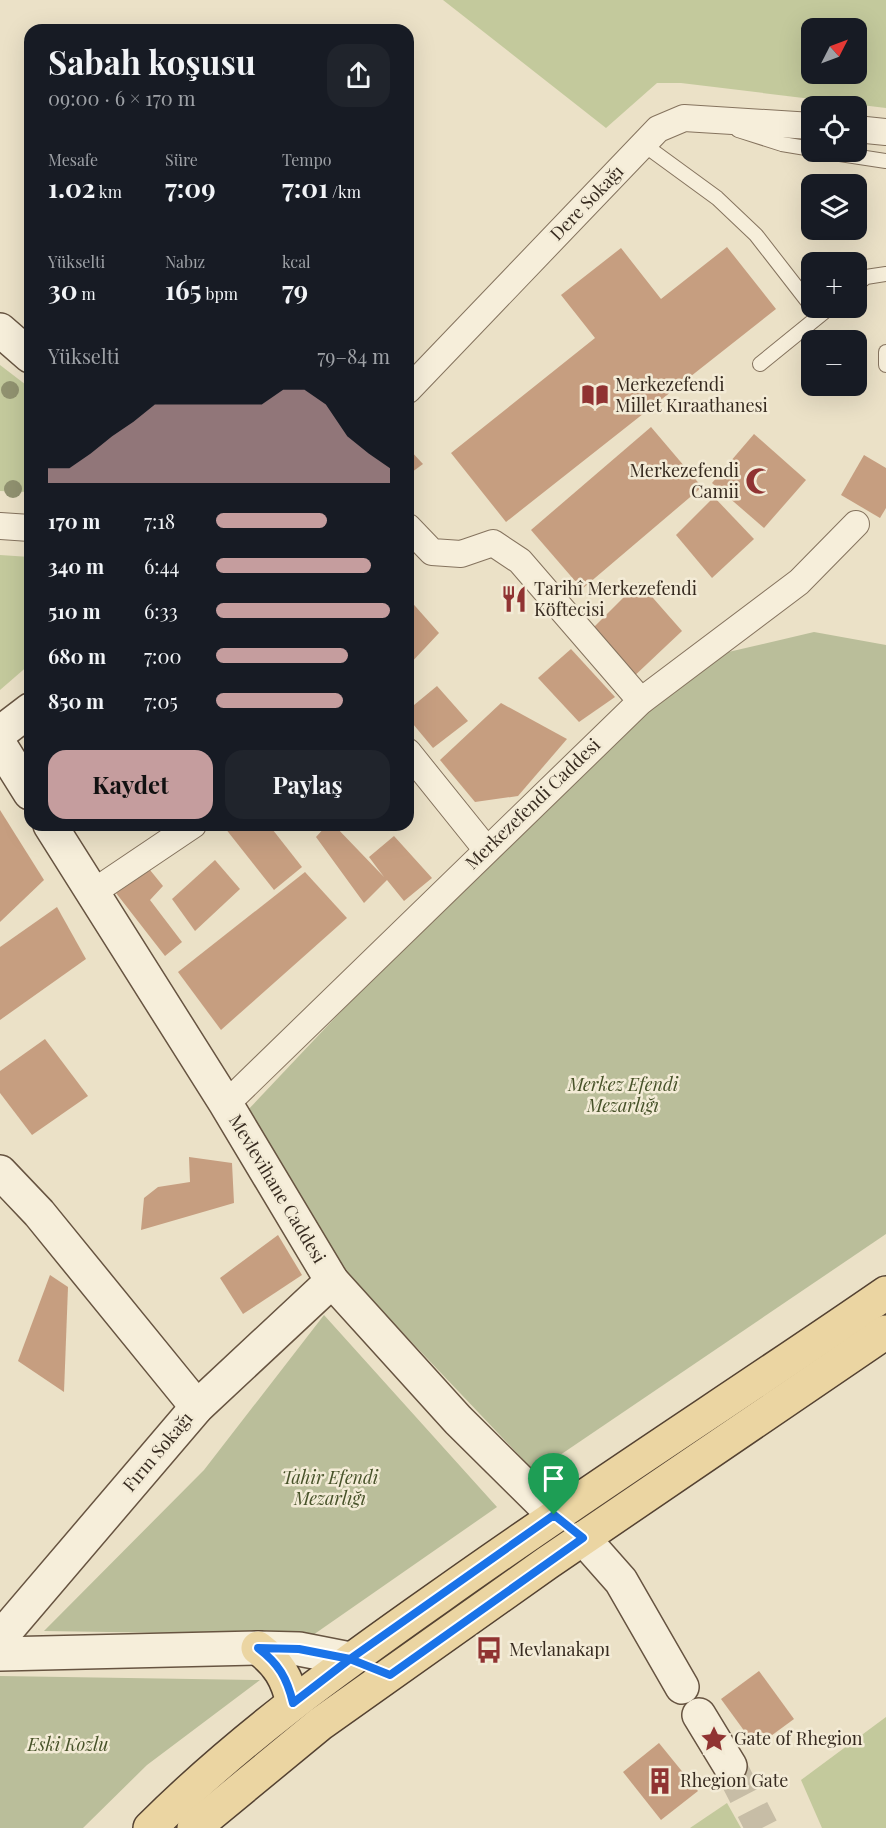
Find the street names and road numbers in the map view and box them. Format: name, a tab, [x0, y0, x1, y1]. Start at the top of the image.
street label: Dere Sokağı	[544, 159, 628, 245]
street label: Merkezefendi Caddesi	[460, 733, 605, 874]
street label: Mevlevihane Caddesi	[224, 1110, 332, 1267]
street label: Fırın Sokağı	[117, 1407, 198, 1496]

